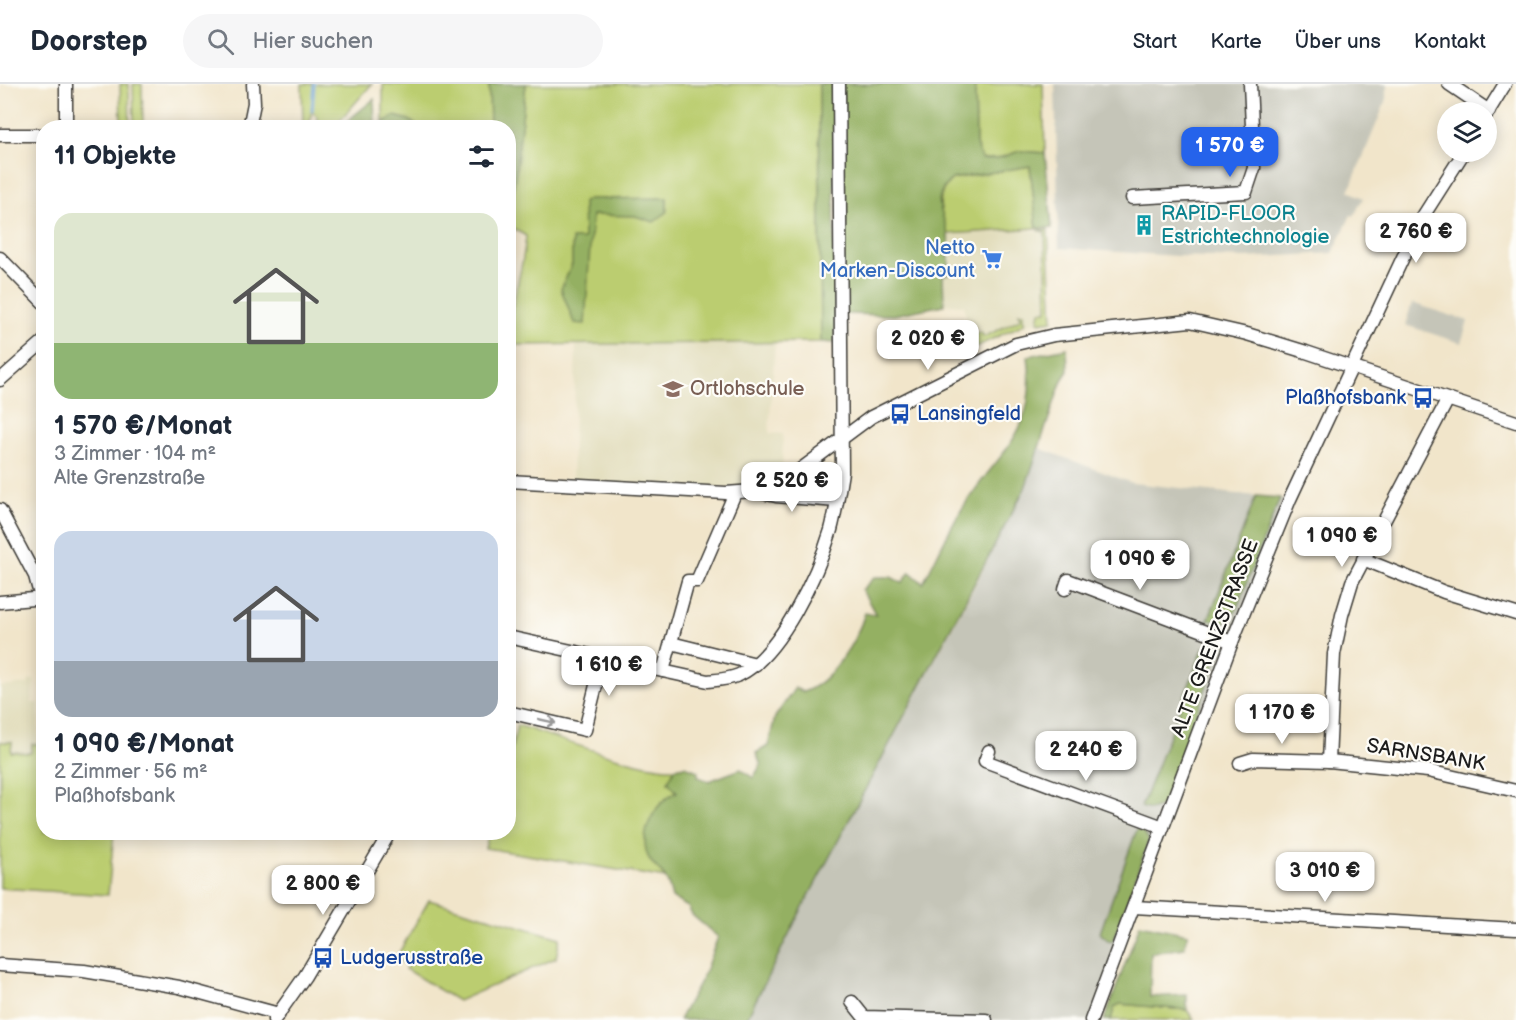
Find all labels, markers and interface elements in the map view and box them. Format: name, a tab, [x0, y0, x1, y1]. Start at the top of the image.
search box	[183, 14, 603, 68]
text: Doorstep	[30, 25, 147, 58]
icon: search	[204, 25, 237, 58]
text: Hier suchen	[252, 28, 373, 55]
text: Start	[1133, 29, 1177, 54]
text: Karte	[1210, 29, 1262, 54]
text: Über uns	[1295, 29, 1381, 54]
text: Kontakt	[1414, 29, 1486, 54]
map controls	[1437, 102, 1497, 162]
button: layers	[1437, 102, 1497, 162]
pin: 1 570 €	[1175, 127, 1285, 178]
text: 1 570 €	[1195, 134, 1265, 158]
icon: filters	[465, 140, 498, 173]
text: 11 Objekte	[54, 141, 176, 172]
place label: RAPID-FLOOR Estrichtechnologie	[1161, 202, 1329, 249]
building icon: RAPID-FLOOR Estrichtechnologie	[1132, 213, 1156, 237]
pin: 2 760 €	[1361, 213, 1471, 264]
text: 2 760 €	[1379, 220, 1453, 244]
place label: Netto Marken-Discount	[820, 236, 975, 283]
supermarket icon: Netto Marken-Discount	[980, 247, 1004, 271]
icon: home	[222, 252, 330, 360]
pin: 2 020 €	[873, 320, 983, 371]
text: 2 020 €	[891, 327, 965, 351]
school or university icon: Ortlohschule	[661, 377, 685, 401]
place label: Ortlohschule	[690, 377, 805, 401]
place label: Plaßhofsbank	[1285, 386, 1406, 410]
bus stop icon: Plaßhofsbank	[1411, 386, 1435, 410]
bus stop icon: Lansingfeld	[888, 402, 912, 426]
place label: Lansingfeld	[917, 402, 1021, 426]
text: 1 570 €/Monat	[54, 411, 232, 442]
text: 3 Zimmer · 104 m²	[54, 442, 216, 466]
pin: 2 520 €	[737, 462, 847, 513]
text: Alte Grenzstraße	[54, 466, 205, 490]
text: 2 520 €	[755, 469, 829, 493]
pin: 1 090 €	[1287, 517, 1397, 568]
text: 1 090 €	[1307, 524, 1377, 548]
street label: ALTE GRENZSTRASSE	[1166, 536, 1264, 740]
pin: 1 090 €	[1085, 540, 1195, 591]
text: 1 090 €	[1105, 547, 1175, 571]
icon: home	[222, 570, 330, 678]
pin: 1 610 €	[554, 646, 664, 697]
text: 1 610 €	[575, 653, 643, 677]
pin: 1 170 €	[1227, 694, 1337, 745]
text: 1 170 €	[1249, 701, 1315, 725]
one-way arrow	[537, 716, 556, 727]
text: 1 090 €/Monat	[54, 729, 234, 760]
pin: 2 240 €	[1031, 731, 1141, 782]
street label: SARNSBANK	[1365, 734, 1487, 776]
text: 2 240 €	[1049, 738, 1123, 762]
text: 2 Zimmer · 56 m²	[54, 760, 208, 784]
text: Plaßhofsbank	[54, 784, 175, 808]
pin: 3 010 €	[1270, 852, 1380, 903]
text: 3 010 €	[1290, 859, 1360, 883]
pin: 2 800 €	[268, 865, 378, 916]
text: 2 800 €	[286, 872, 360, 896]
bus stop icon: Ludgerusstraße	[311, 946, 335, 970]
place label: Ludgerusstraße	[340, 946, 483, 970]

